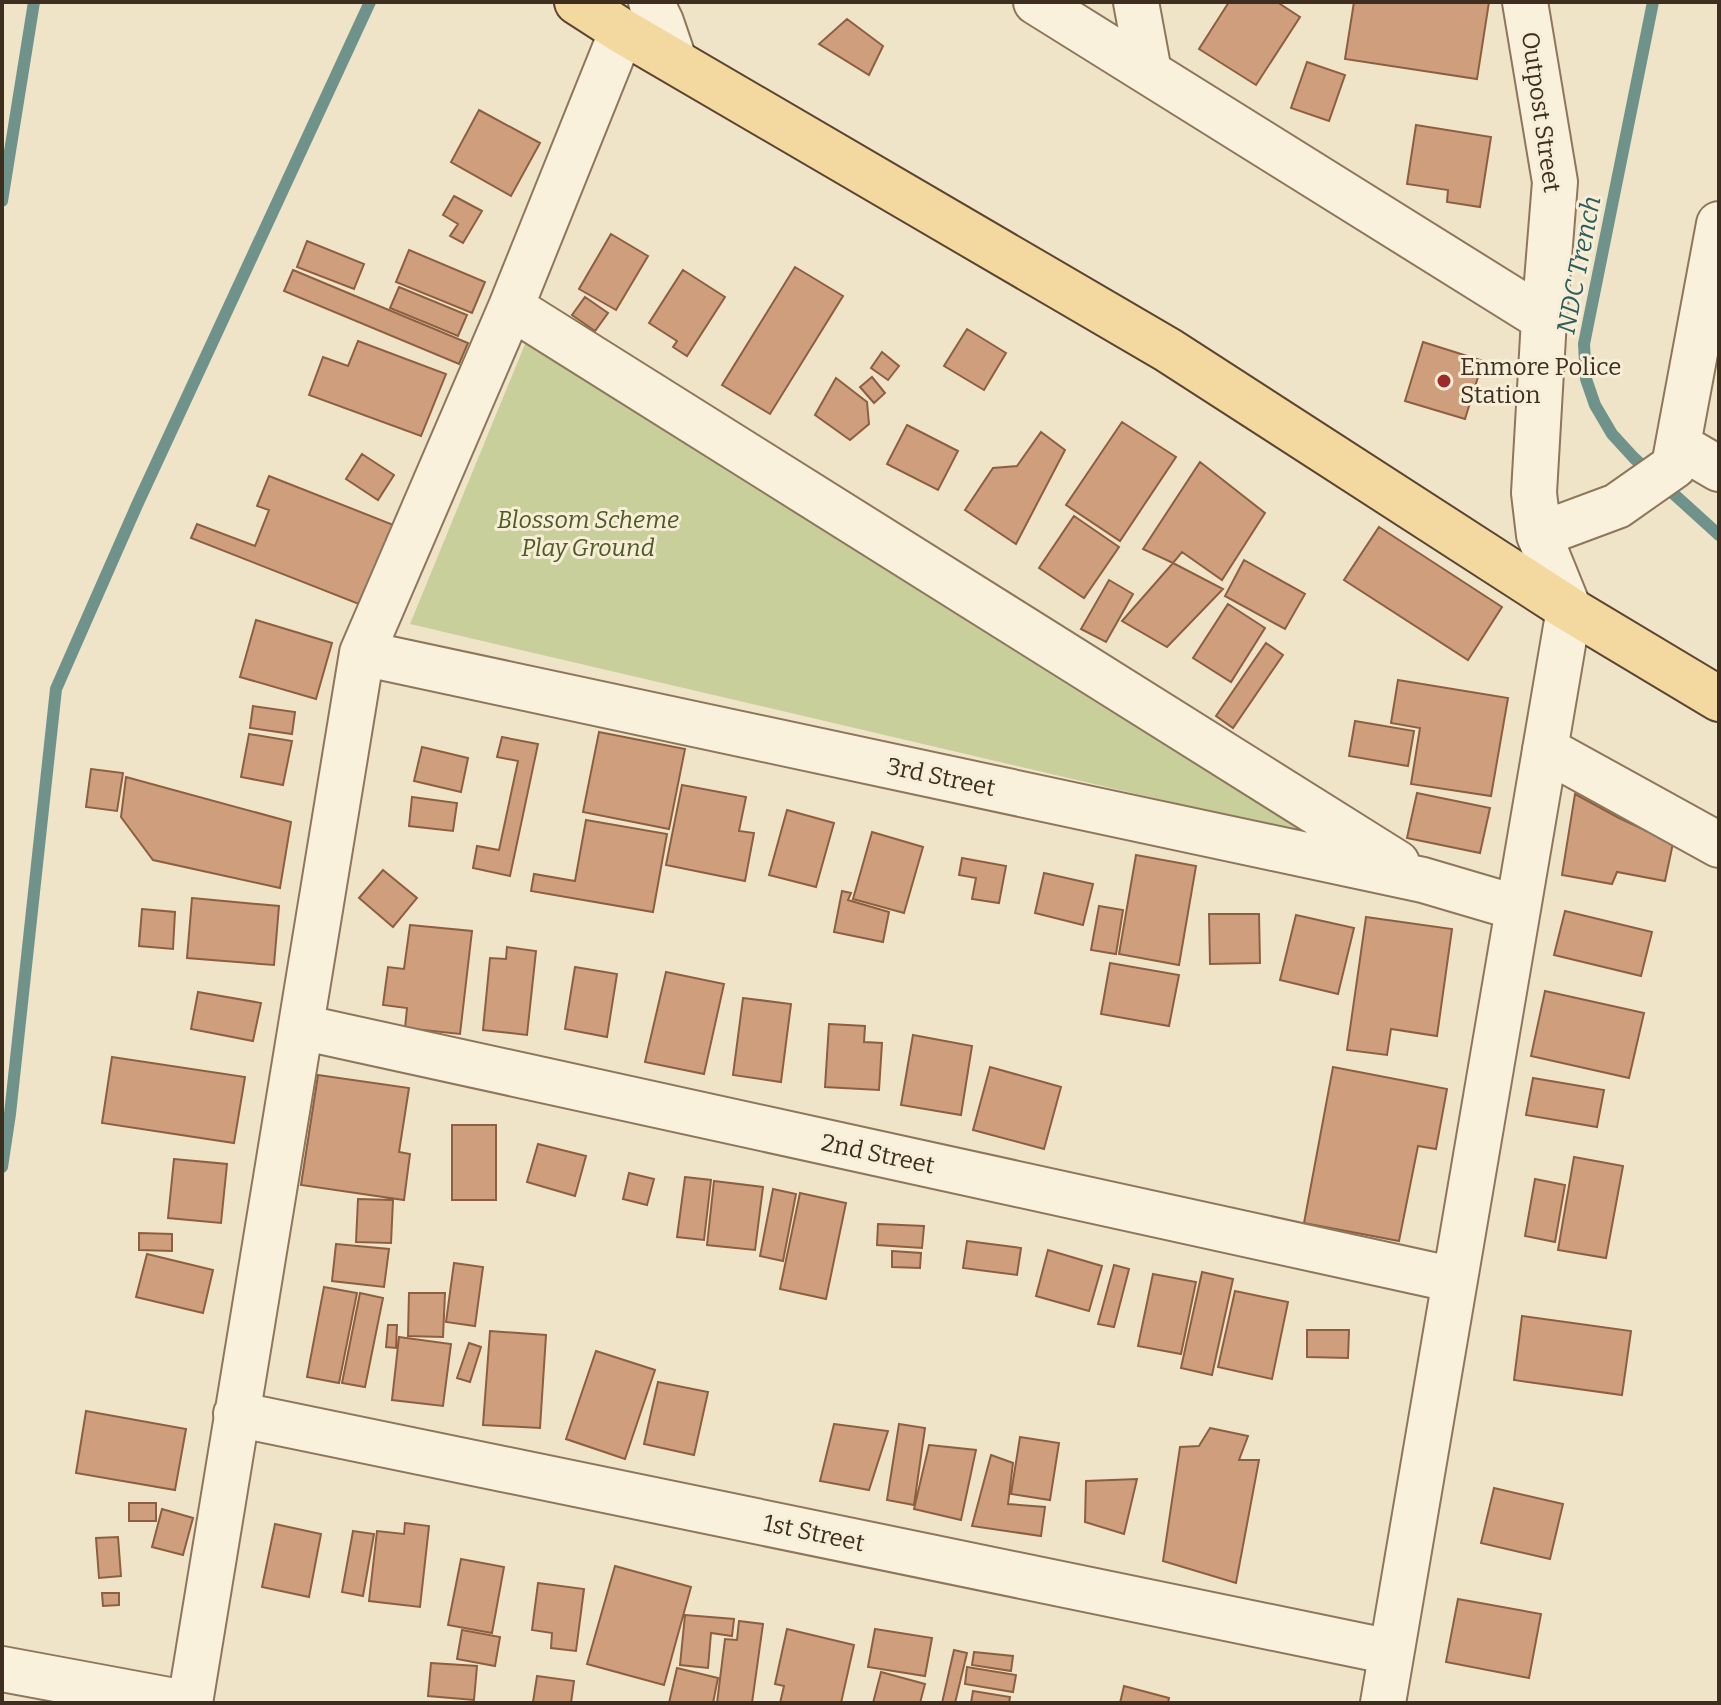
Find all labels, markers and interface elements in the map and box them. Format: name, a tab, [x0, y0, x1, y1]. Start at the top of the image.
street label: Outpost Street	[1516, 30, 1566, 194]
water label: NDC Trench	[1550, 193, 1608, 337]
place label: Enmore Police Station	[1460, 353, 1621, 409]
marker: Enmore Police Station	[1435, 372, 1453, 390]
park label: Blossom Scheme Play Ground	[497, 506, 679, 562]
street label: 3rd Street	[884, 752, 998, 802]
street label: 2nd Street	[819, 1128, 937, 1180]
street label: 1st Street	[761, 1509, 867, 1557]

